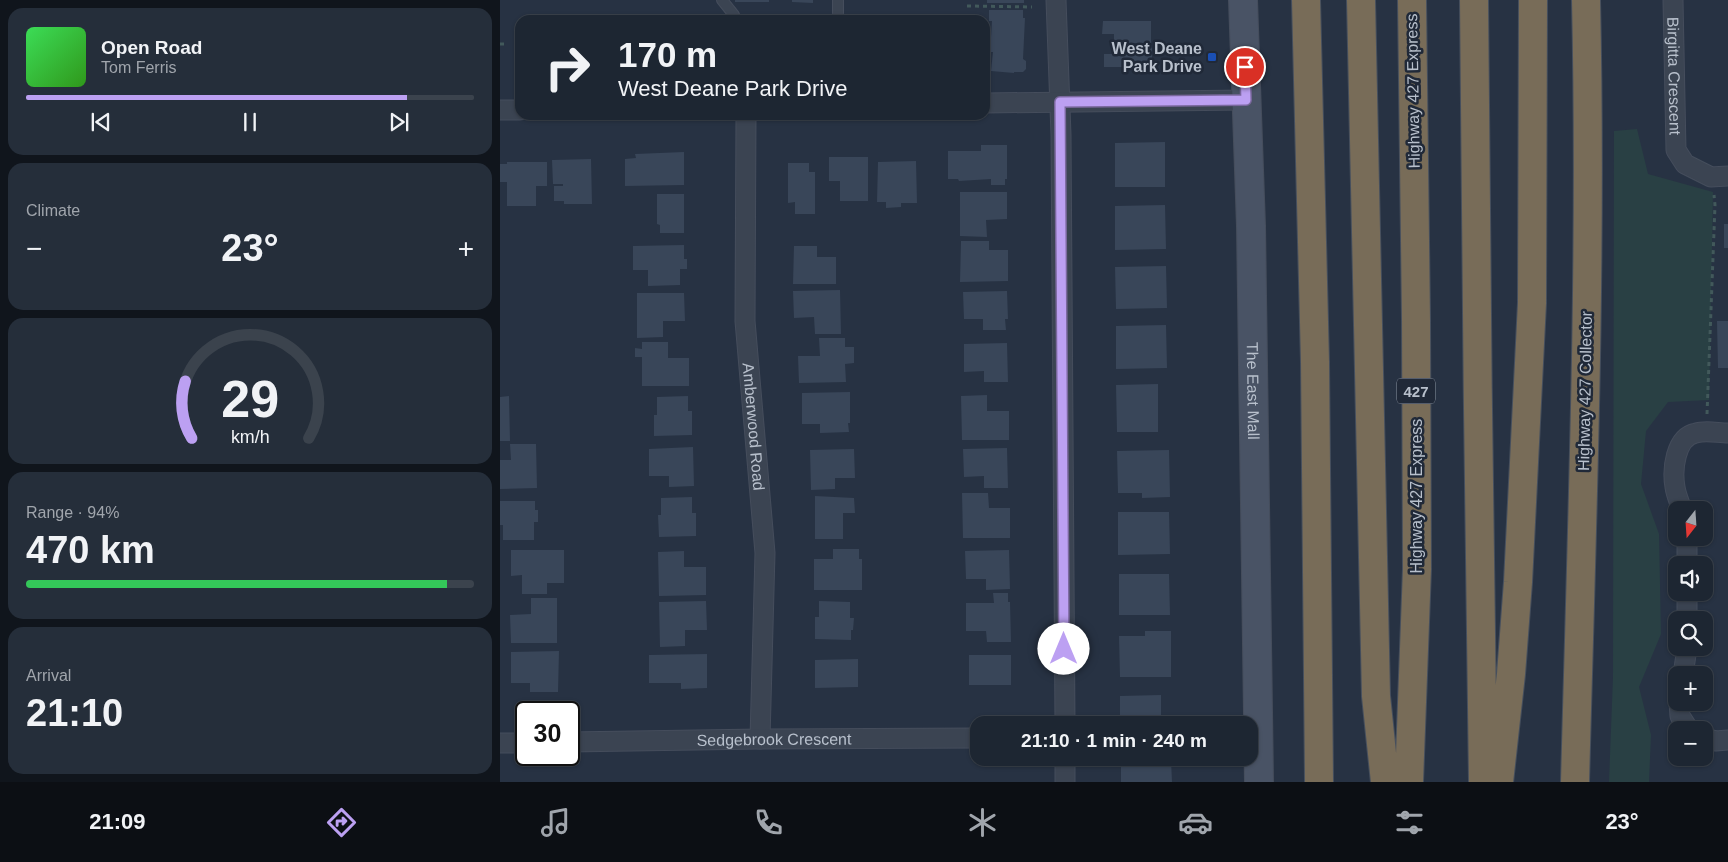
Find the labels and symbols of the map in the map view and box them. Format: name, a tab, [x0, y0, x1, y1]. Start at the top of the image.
street label: Highway 427 Express	[1403, 13, 1423, 169]
street label: Birgitta Crescent	[1665, 17, 1684, 136]
place label: West Deane Park Drive	[1112, 40, 1202, 75]
pin	[1224, 46, 1266, 88]
marker: West Deane Park Drive	[1206, 51, 1218, 63]
street label: Highway 427 Collector	[1575, 310, 1595, 471]
street label: The East Mall	[1244, 342, 1263, 440]
street label: Amberwood Road	[740, 362, 768, 491]
road number: 427	[1397, 378, 1435, 404]
street label: Highway 427 Express	[1408, 419, 1425, 573]
north arrow	[1668, 501, 1712, 546]
position arrow	[1037, 622, 1089, 674]
speed limit sign: 30	[515, 701, 580, 766]
street label: Sedgebrook Crescent	[696, 730, 852, 748]

